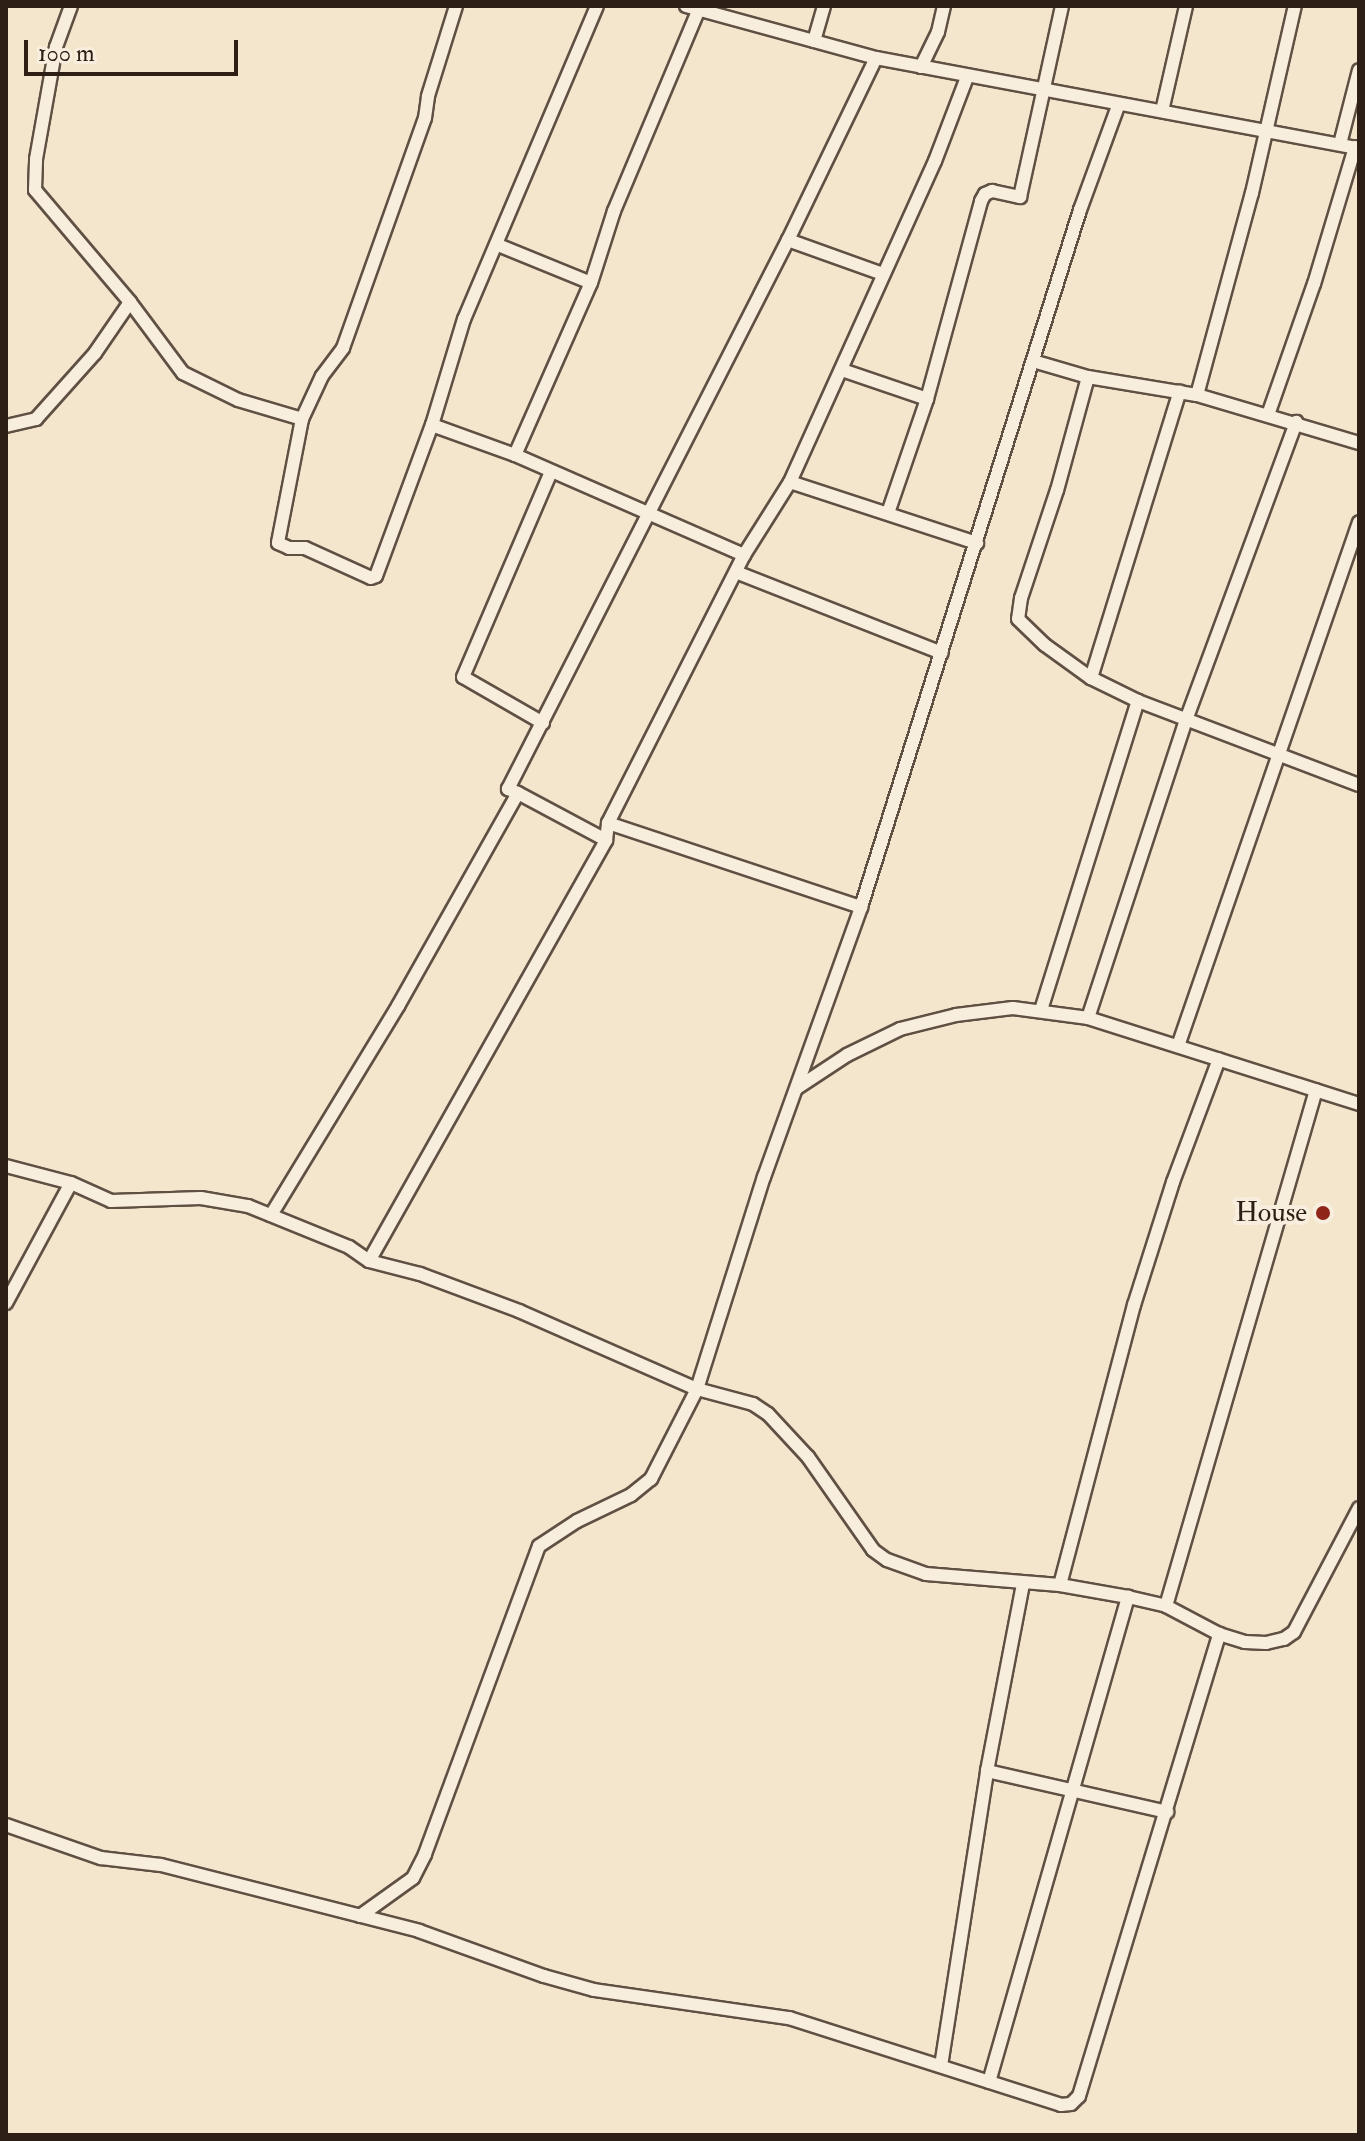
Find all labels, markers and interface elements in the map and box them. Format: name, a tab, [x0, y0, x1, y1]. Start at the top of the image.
scale bar	[28, 24, 242, 74]
text: 100 m	[38, 38, 95, 69]
place label: House	[1235, 1196, 1307, 1230]
marker: House	[1314, 1204, 1332, 1222]

